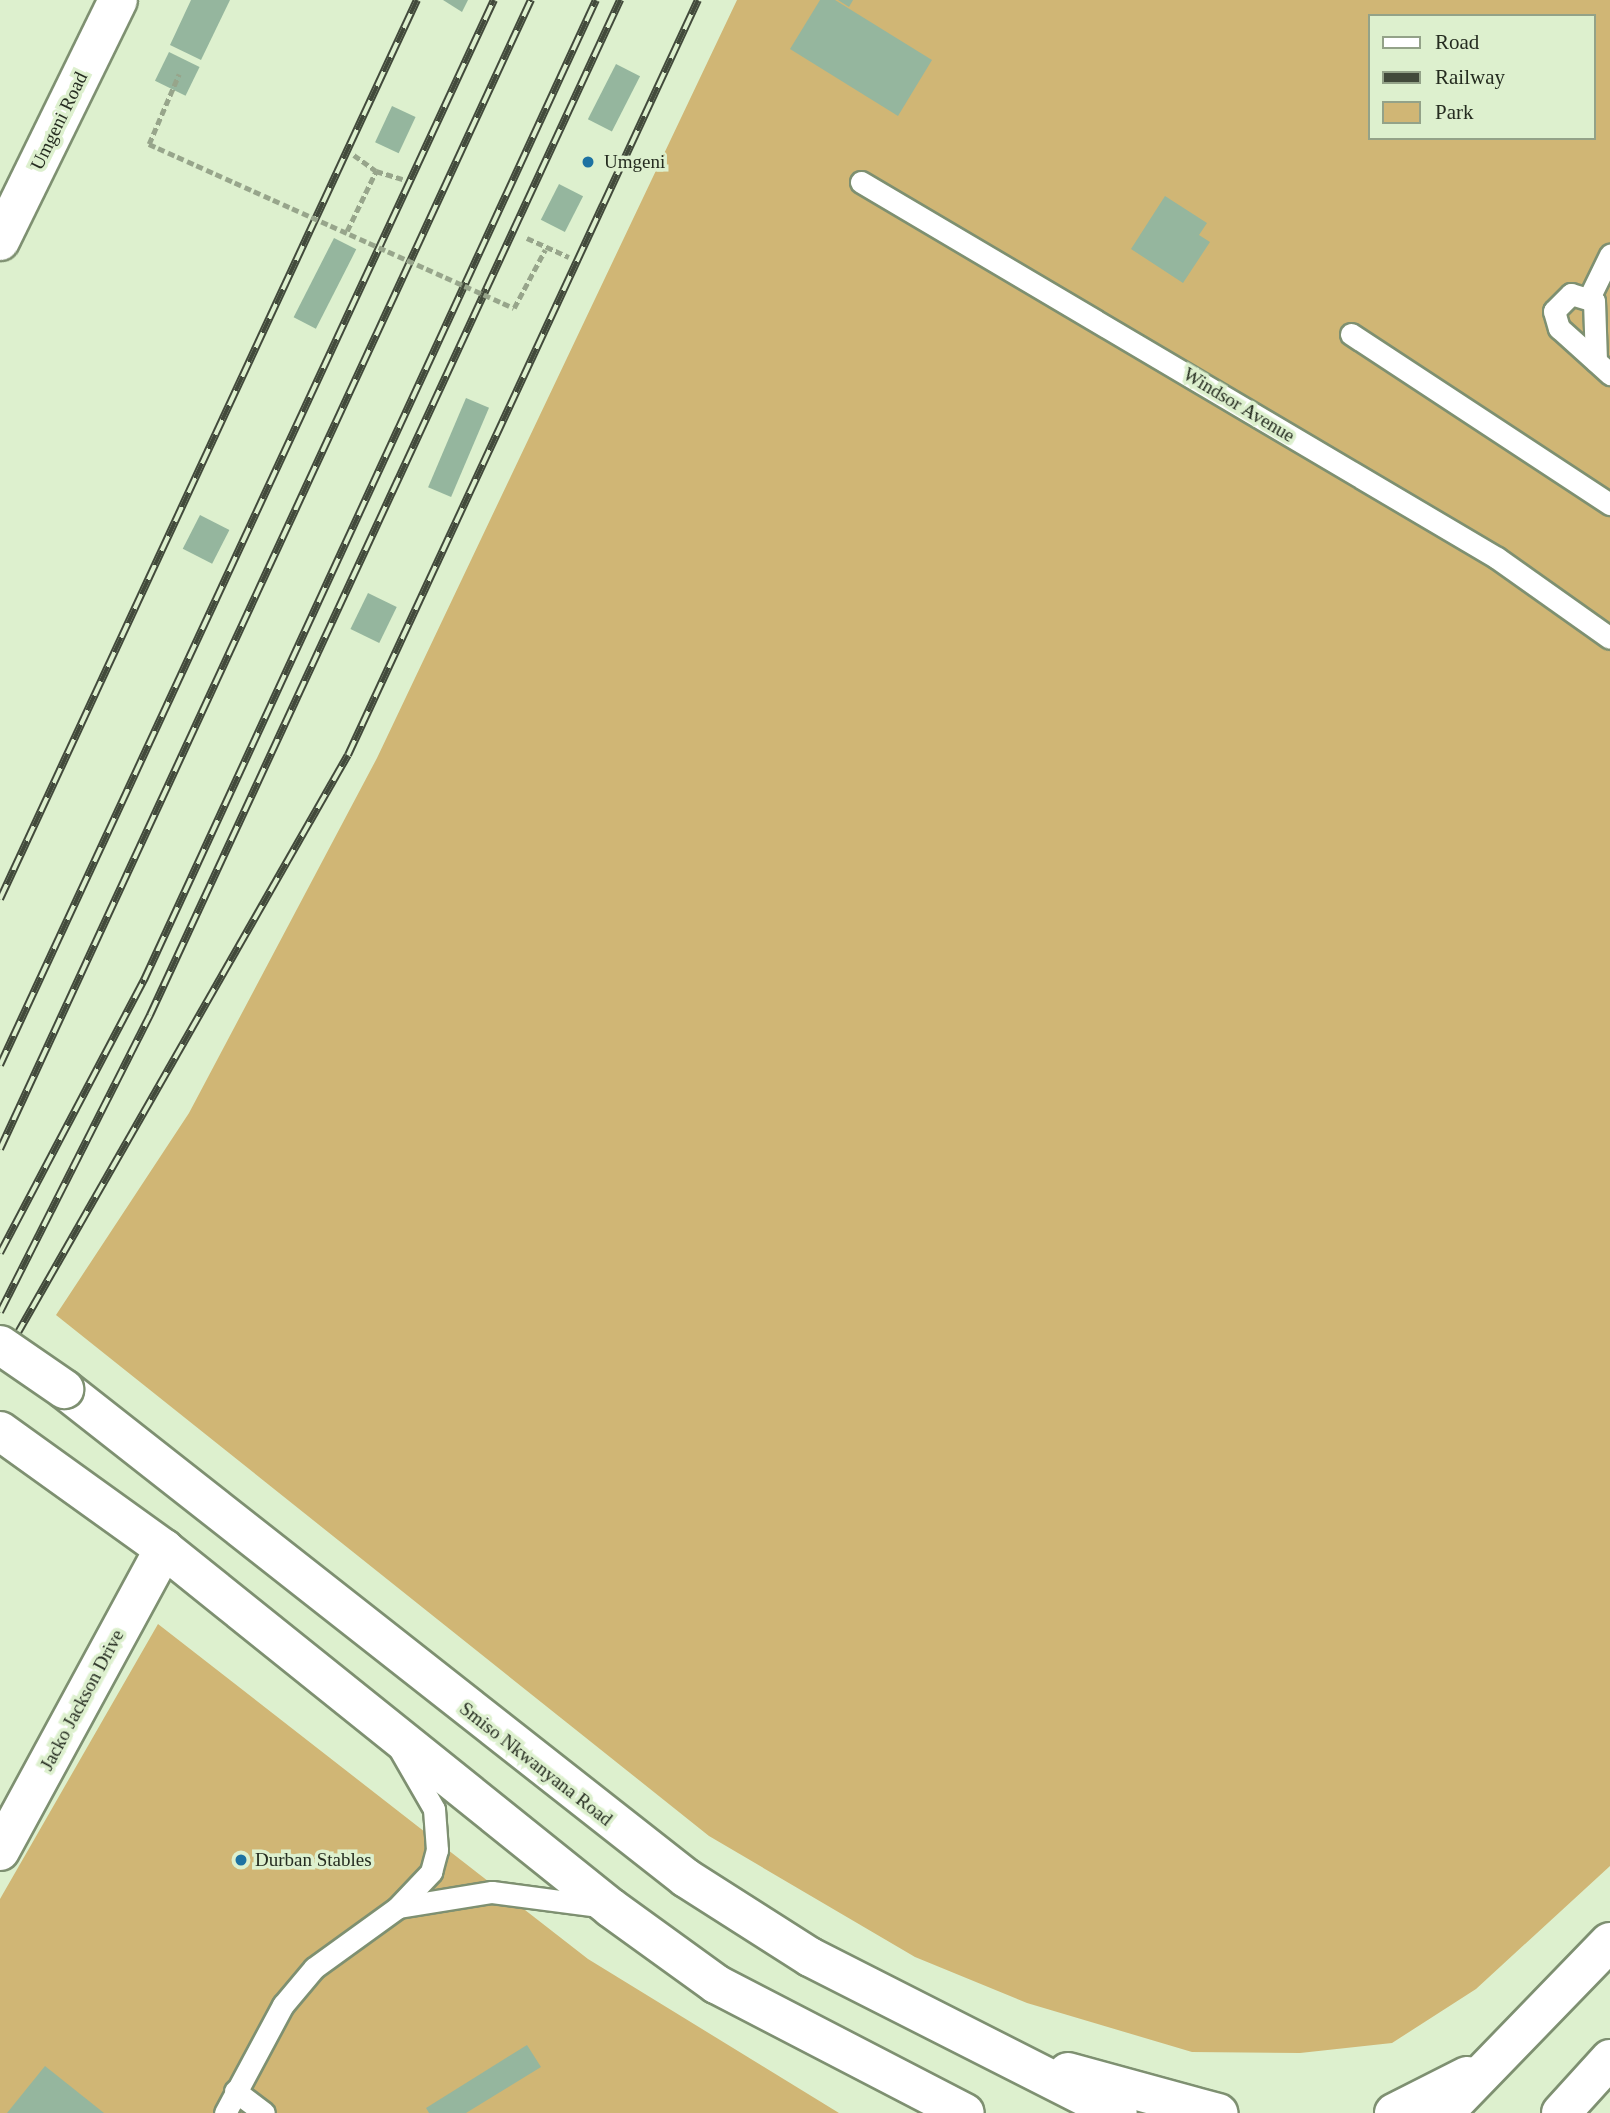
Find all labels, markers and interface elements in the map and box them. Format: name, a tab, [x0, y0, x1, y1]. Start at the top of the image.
legend	[1368, 14, 1596, 140]
text: Road	[1435, 30, 1479, 54]
text: Railway	[1435, 65, 1505, 89]
street label: Umgeni Road	[26, 68, 92, 174]
text: Park	[1435, 100, 1474, 124]
place label: Umgeni	[604, 151, 665, 173]
marker: Umgeni	[578, 152, 598, 172]
street label: Windsor Avenue	[1179, 362, 1299, 448]
street label: Jacko Jackson Drive	[35, 1626, 129, 1774]
street label: Smiso Nkwanyana Road	[455, 1697, 617, 1831]
place label: Durban Stables	[255, 1849, 372, 1871]
marker: Durban Stables	[233, 1852, 249, 1868]

